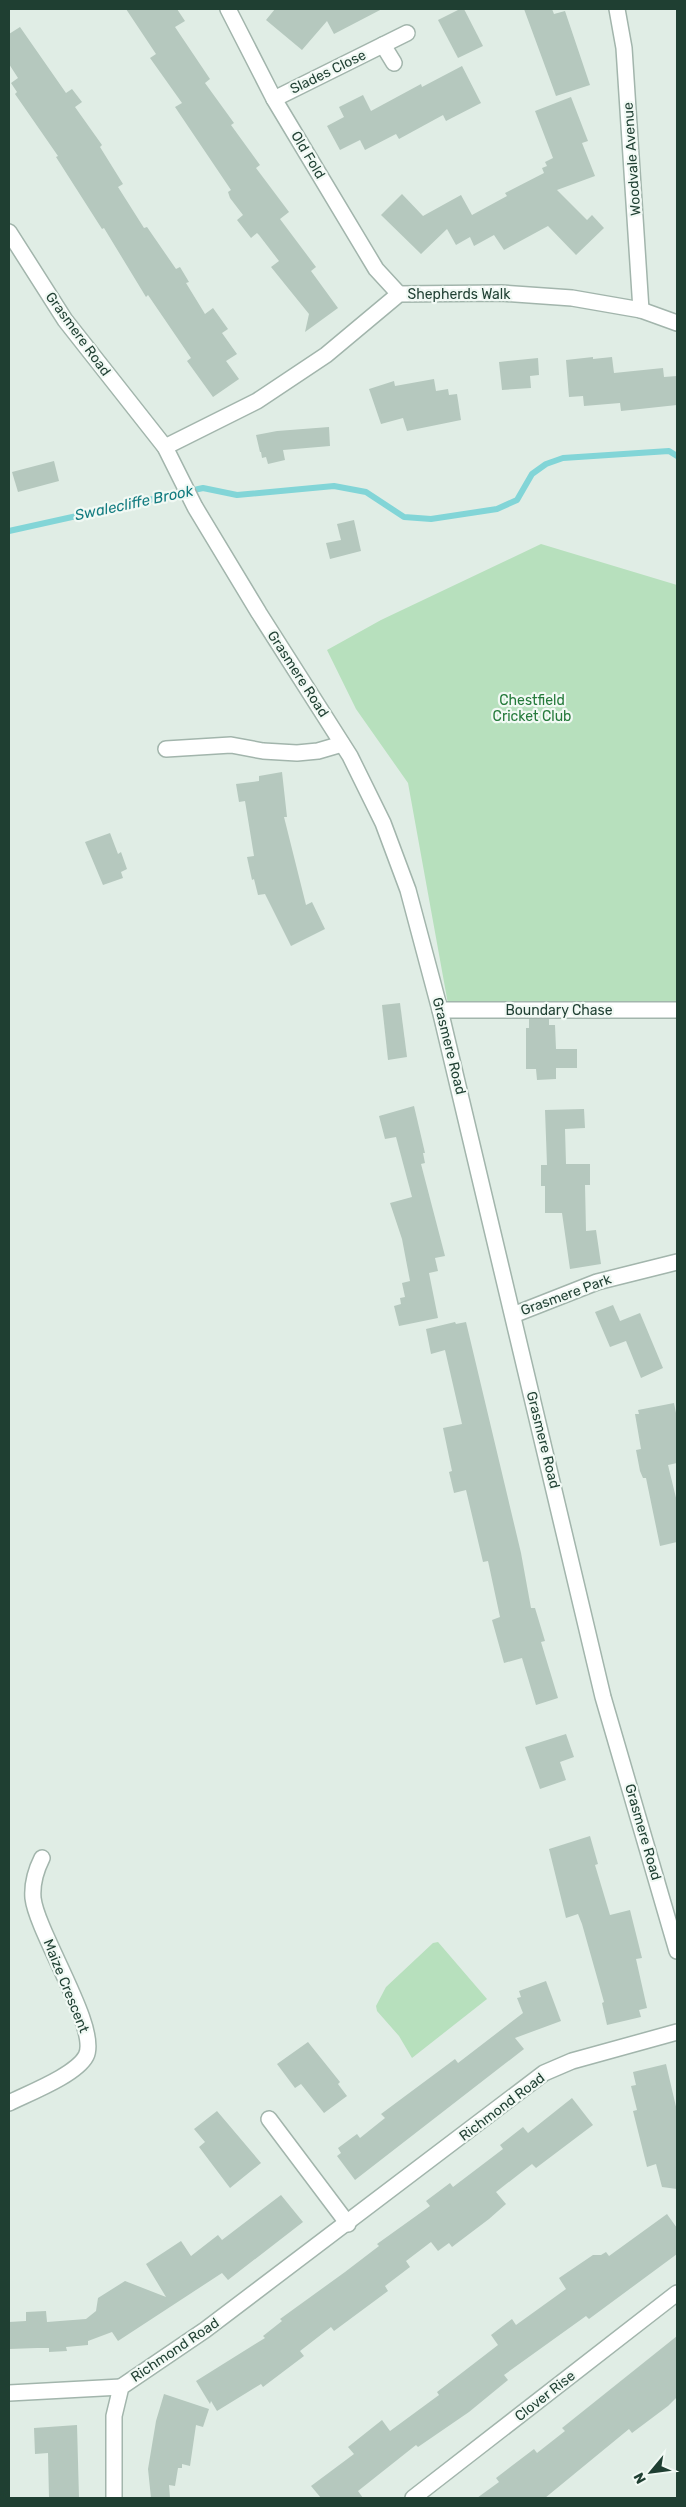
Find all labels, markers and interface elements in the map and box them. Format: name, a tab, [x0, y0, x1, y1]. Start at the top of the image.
street label: Slades Close	[287, 46, 369, 98]
street label: Woodvale Avenue	[620, 101, 644, 216]
street label: Old Fold	[287, 128, 329, 182]
street label: Shepherds Walk	[408, 286, 511, 303]
street label: Grasmere Road	[42, 289, 114, 379]
water label: Swalecliffe Brook	[73, 482, 195, 524]
street label: Grasmere Road	[264, 628, 332, 720]
park label: Chestfield Cricket Club	[493, 692, 571, 725]
street label: Grasmere Road	[429, 996, 469, 1096]
street label: Boundary Chase	[505, 1002, 613, 1019]
street label: Grasmere Park	[518, 1270, 614, 1319]
street label: Grasmere Road	[523, 1390, 563, 1490]
street label: Grasmere Road	[621, 1782, 665, 1882]
street label: Maize Crescent	[39, 1937, 93, 2036]
street label: Richmond Road	[456, 2069, 548, 2145]
street label: Richmond Road	[128, 2314, 222, 2386]
street label: Clover Rise	[511, 2367, 579, 2425]
north arrow	[626, 2447, 676, 2497]
text: N	[630, 2470, 650, 2487]

